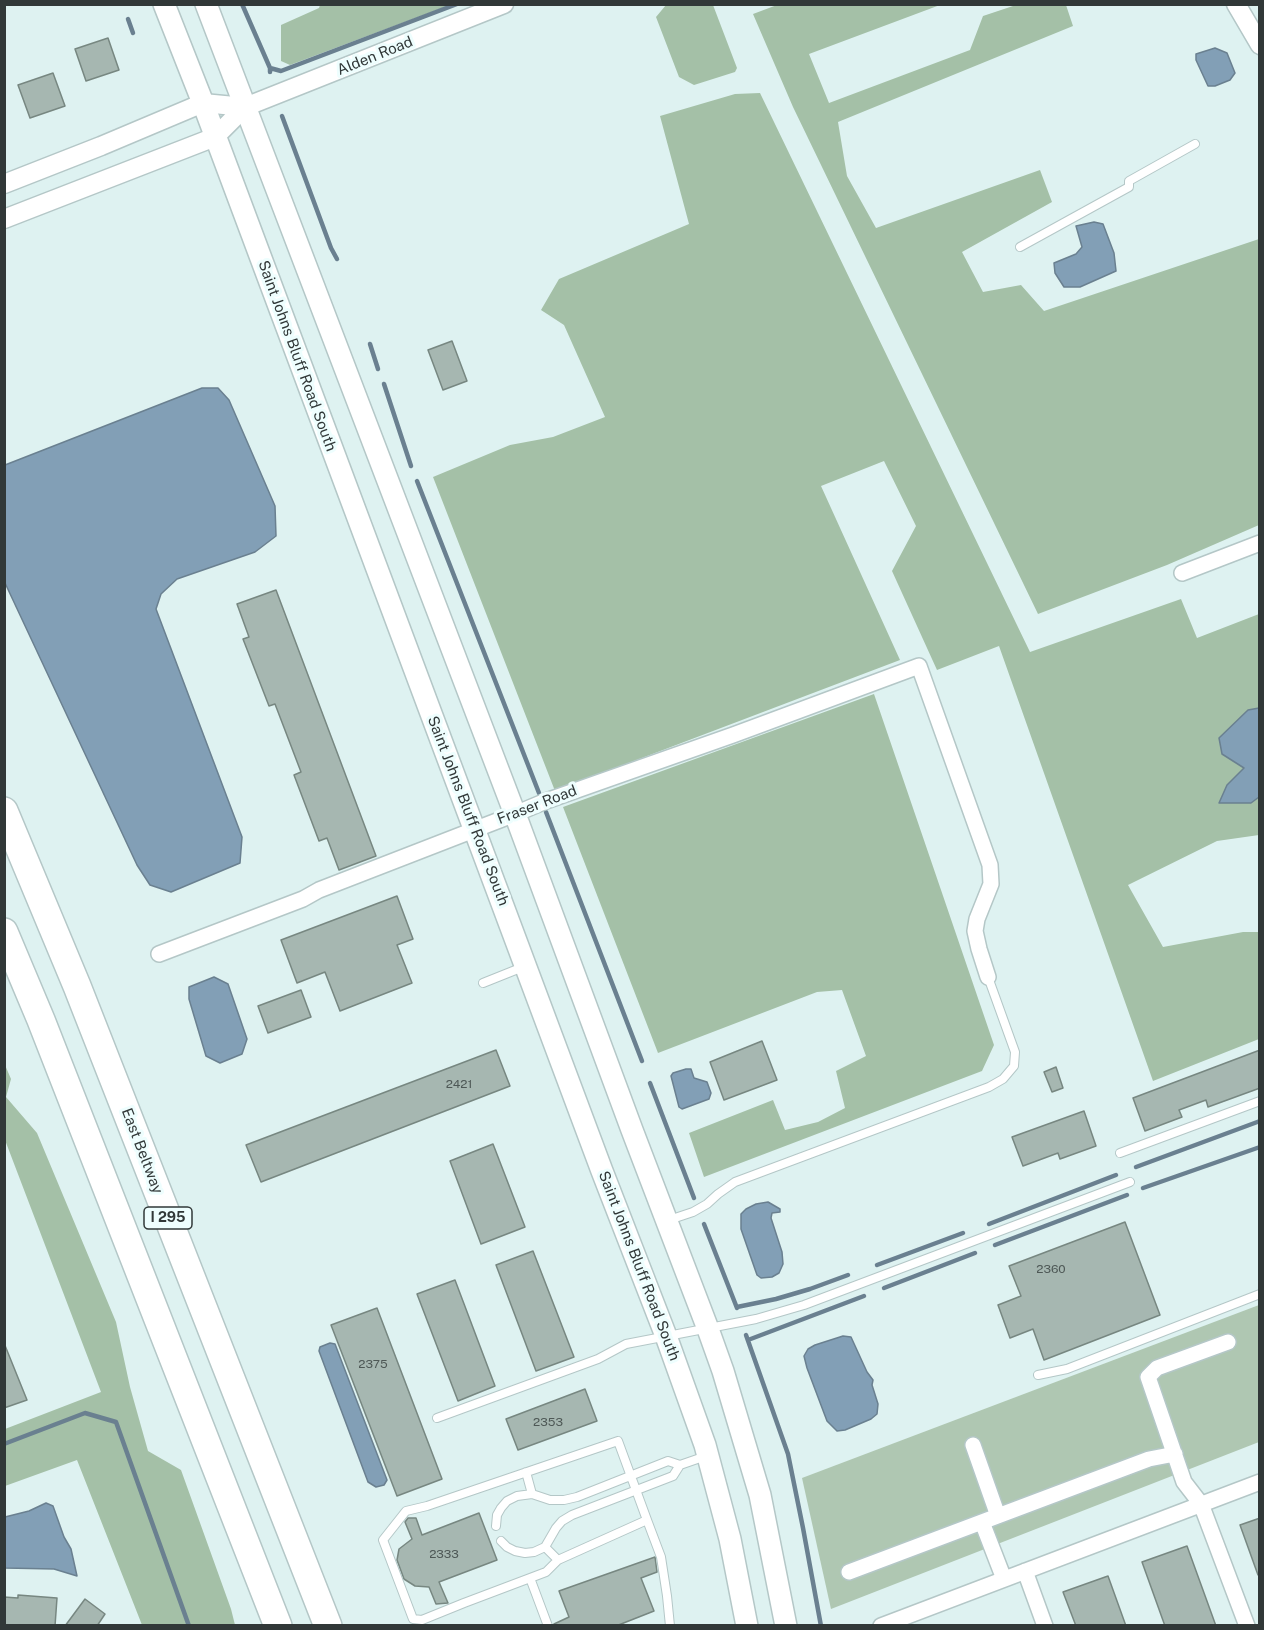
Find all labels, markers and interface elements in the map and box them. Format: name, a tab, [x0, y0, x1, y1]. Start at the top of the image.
street label: Alden Road	[335, 33, 415, 79]
street label: Saint Johns Bluff Road South	[254, 258, 340, 454]
street label: Saint Johns Bluff Road South	[423, 714, 513, 908]
street label: Fraser Road	[495, 782, 579, 828]
house number: 2421	[446, 1077, 472, 1091]
street label: East Beltway	[117, 1106, 167, 1196]
street label: Saint Johns Bluff Road South	[594, 1169, 684, 1363]
road number: I 295	[144, 1207, 192, 1229]
house number: 2360	[1036, 1262, 1066, 1276]
house number: 2375	[358, 1357, 388, 1371]
house number: 2353	[533, 1415, 563, 1429]
house number: 2333	[429, 1547, 459, 1561]

